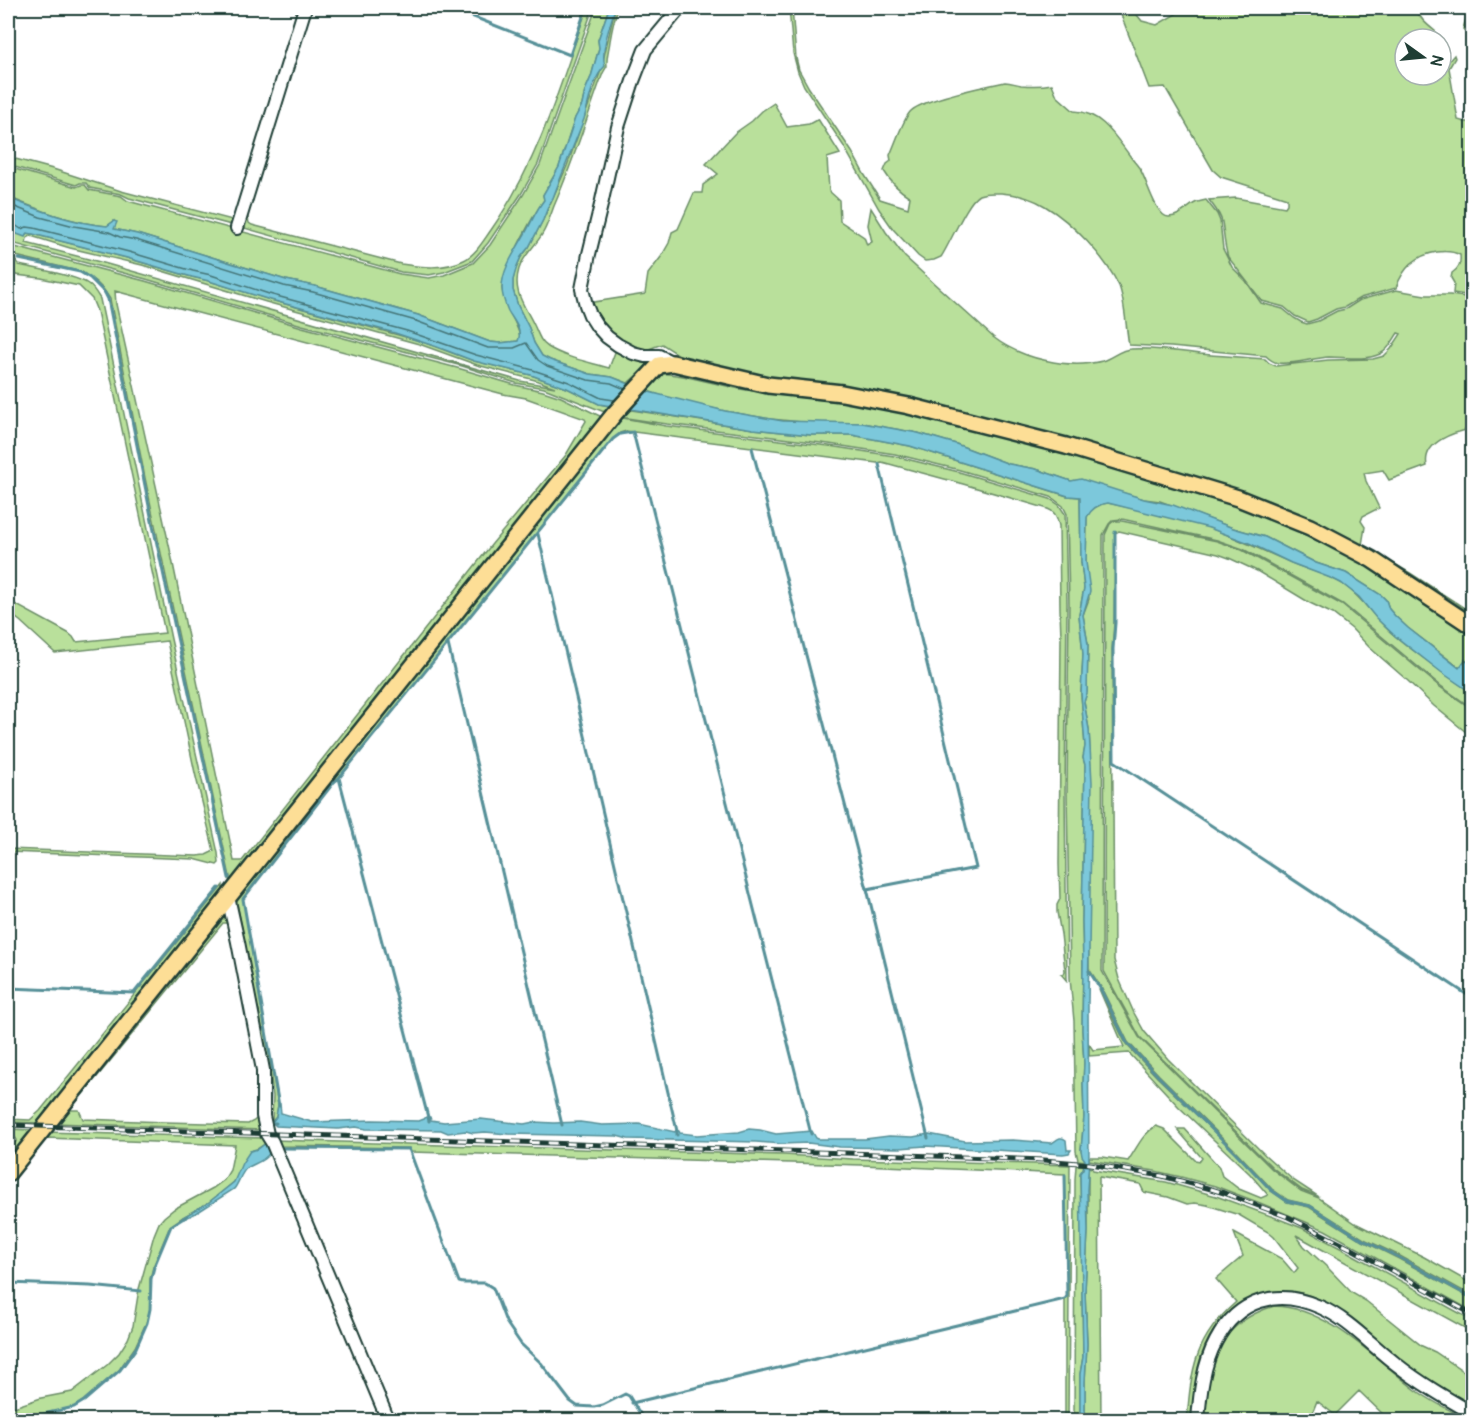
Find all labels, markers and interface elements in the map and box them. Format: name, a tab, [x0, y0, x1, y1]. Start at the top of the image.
north arrow	[1393, 27, 1453, 87]
text: N	[1425, 53, 1448, 69]

